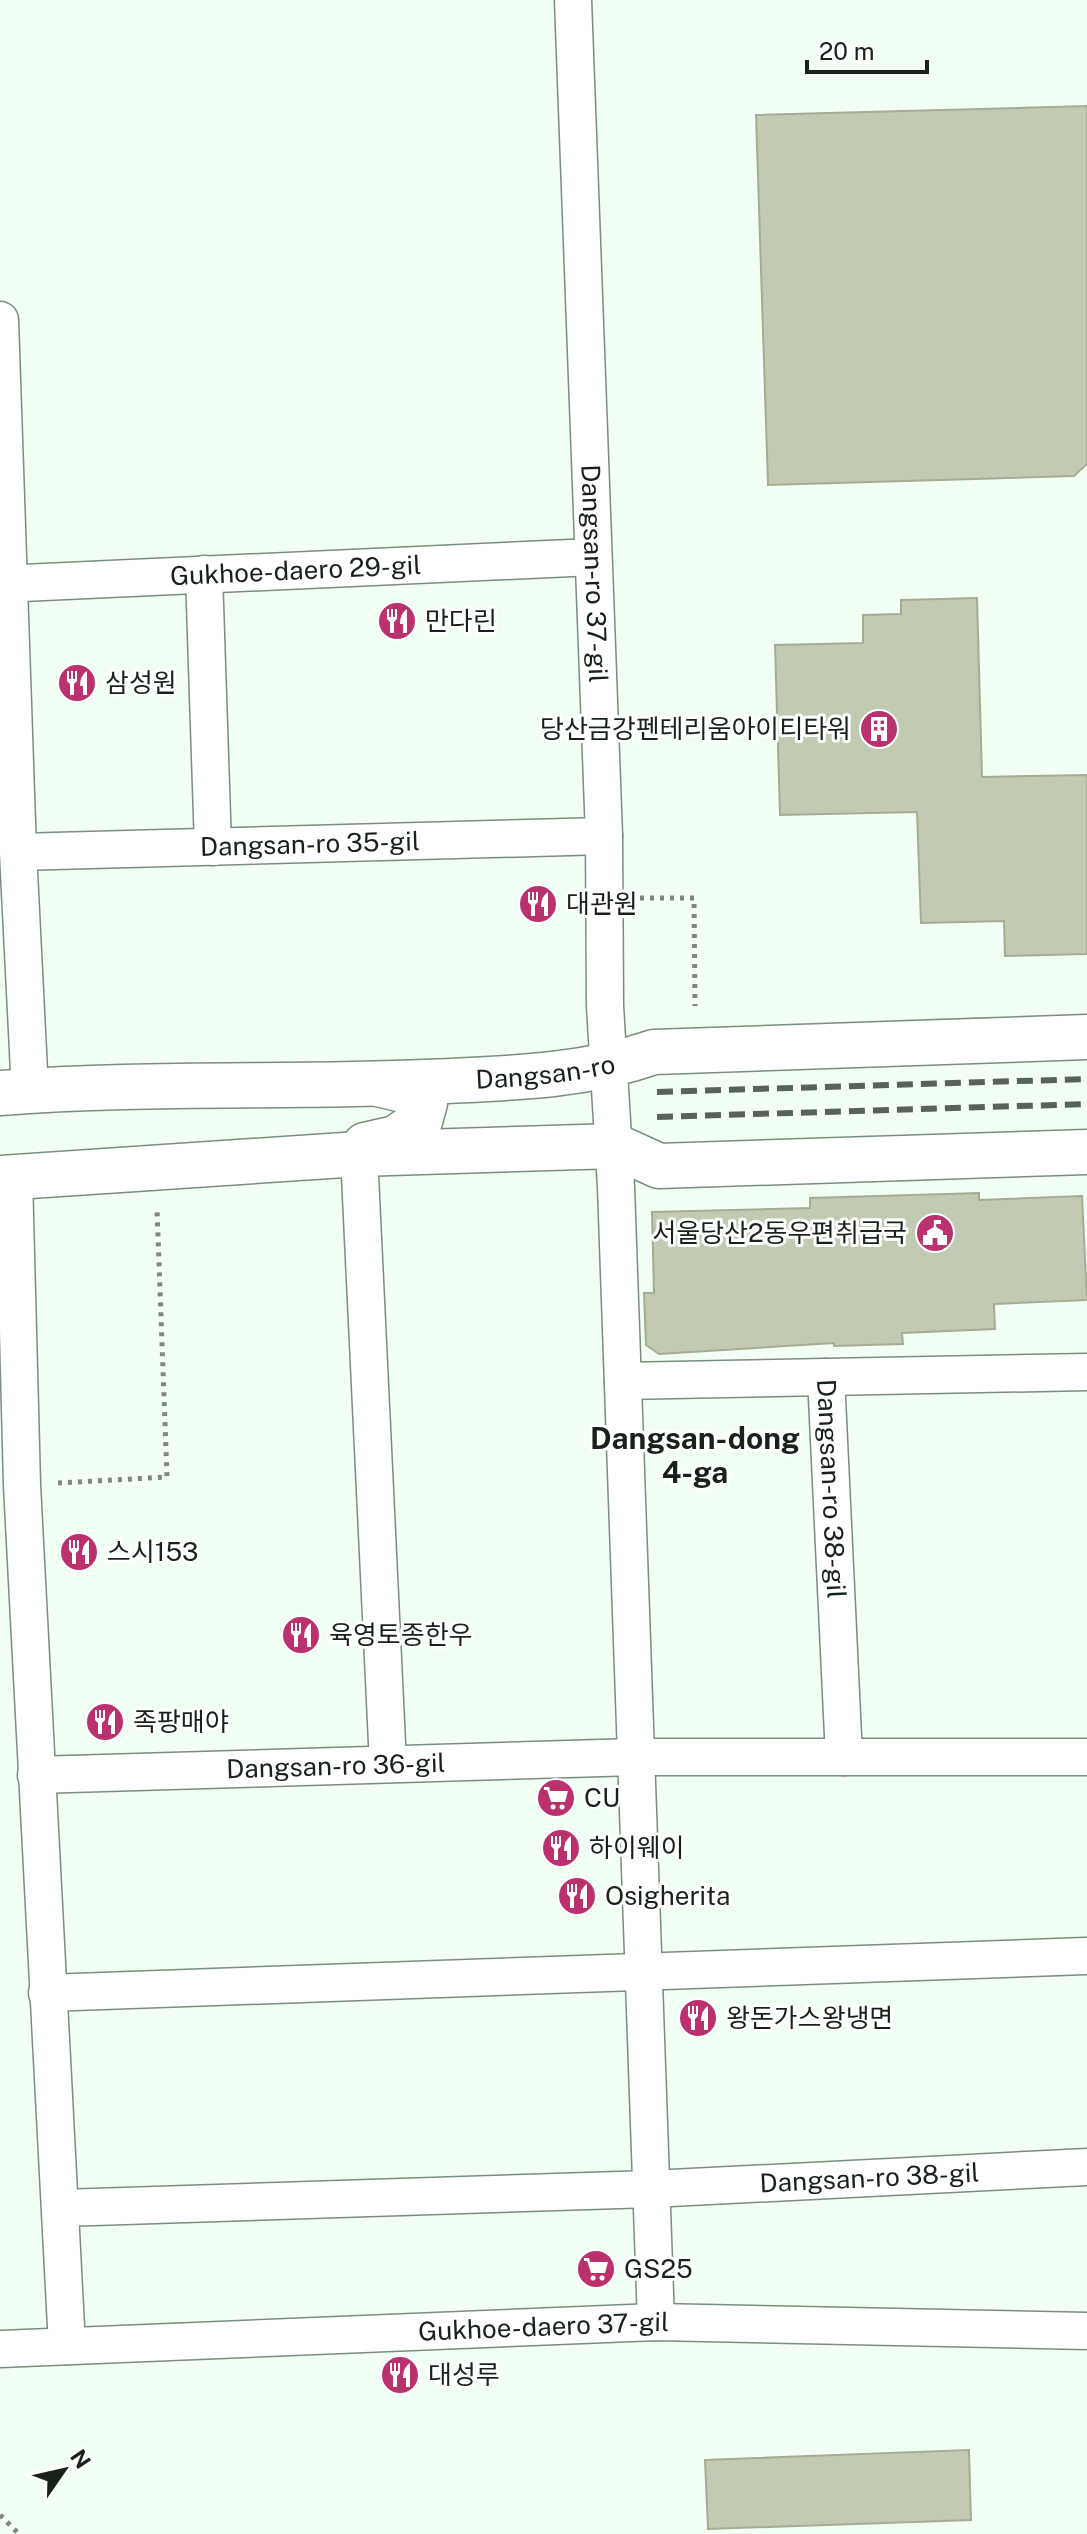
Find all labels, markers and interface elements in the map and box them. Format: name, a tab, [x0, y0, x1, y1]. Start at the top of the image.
scale bar	[807, 24, 927, 74]
text: 20 m	[819, 37, 875, 65]
street label: Dangsan-ro 37-gil	[575, 464, 614, 683]
street label: Gukhoe-daero 29-gil	[169, 549, 422, 591]
restaurant icon: 만다린	[376, 600, 418, 642]
place label: 만다린	[425, 605, 497, 636]
restaurant icon: 삼성원	[56, 662, 98, 704]
place label: 삼성원	[105, 667, 177, 698]
building icon: 당산금강펜테리움아이티타워	[858, 708, 900, 750]
place label: 당산금강펜테리움아이티타워	[540, 713, 851, 744]
street label: Dangsan-ro 35-gil	[200, 825, 420, 862]
restaurant icon: 대관원	[517, 883, 559, 925]
place label: 대관원	[566, 888, 638, 919]
street label: Dangsan-ro	[475, 1048, 618, 1095]
public building icon: 서울당산2동우편취급국	[914, 1212, 956, 1254]
place label: 서울당산2동우편취급국	[652, 1217, 907, 1248]
street label: Dangsan-ro 38-gil	[811, 1378, 852, 1599]
district label: Dangsan-dong 4-ga	[590, 1420, 800, 1490]
restaurant icon: 스시153	[58, 1531, 100, 1573]
place label: 스시153	[107, 1536, 198, 1567]
restaurant icon: 육영토종한우	[280, 1614, 322, 1656]
place label: 육영토종한우	[329, 1619, 473, 1650]
restaurant icon: 족팡매야	[84, 1701, 126, 1743]
place label: 족팡매야	[133, 1706, 229, 1737]
street label: Dangsan-ro 36-gil	[226, 1747, 446, 1784]
supermarket icon: CU	[535, 1777, 577, 1819]
place label: CU	[584, 1782, 620, 1813]
restaurant icon: 하이웨이	[540, 1827, 582, 1869]
place label: 하이웨이	[589, 1832, 685, 1863]
restaurant icon: Osigherita	[556, 1875, 598, 1917]
place label: Osigherita	[605, 1880, 730, 1911]
restaurant icon: 왕돈가스왕냉면	[677, 1997, 719, 2039]
place label: 왕돈가스왕냉면	[726, 2002, 893, 2033]
street label: Dangsan-ro 38-gil	[759, 2156, 980, 2199]
supermarket icon: GS25	[575, 2248, 617, 2290]
place label: GS25	[624, 2253, 693, 2284]
street label: Gukhoe-daero 37-gil	[417, 2306, 669, 2347]
restaurant icon: 대성루	[379, 2354, 421, 2396]
place label: 대성루	[428, 2359, 500, 2390]
north arrow	[24, 2430, 104, 2510]
text: N	[65, 2444, 96, 2473]

